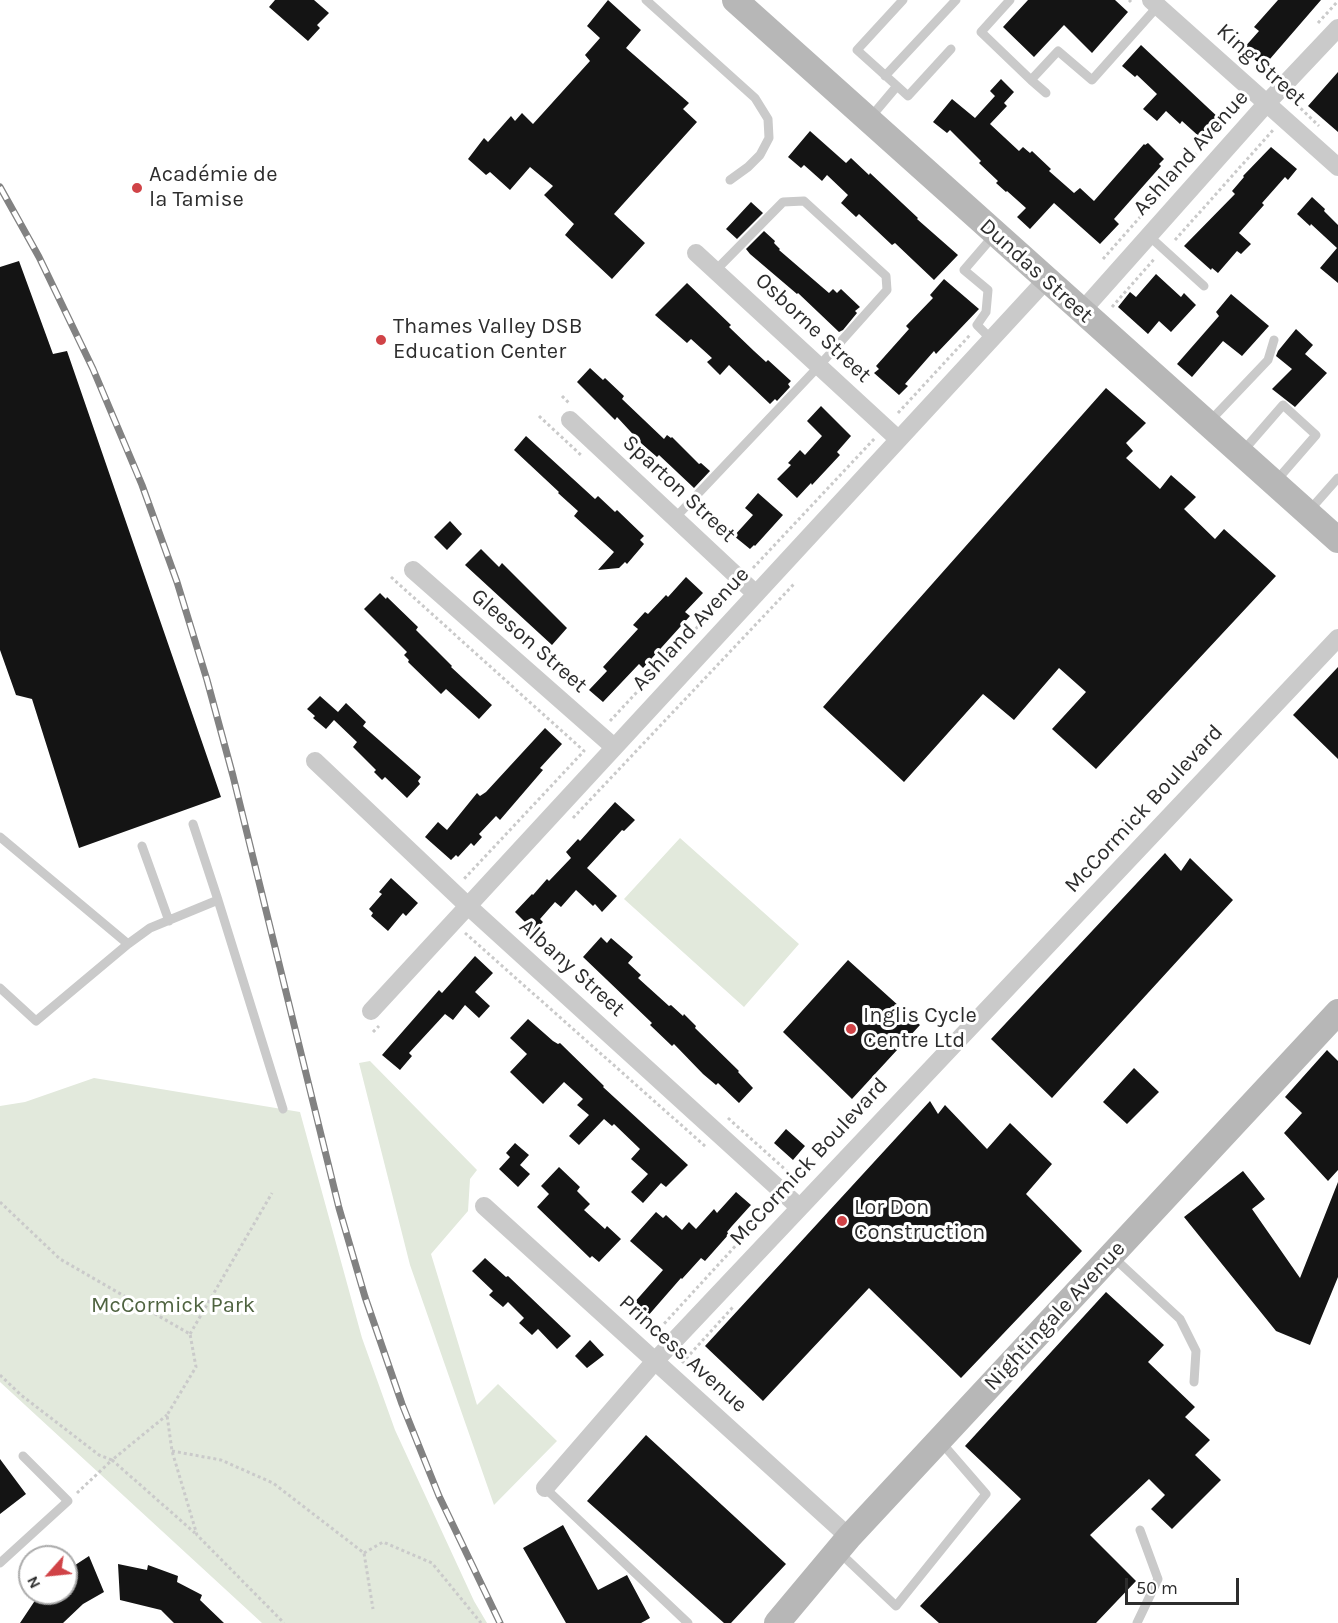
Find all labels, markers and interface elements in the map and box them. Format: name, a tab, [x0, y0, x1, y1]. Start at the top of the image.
street label: King Street	[1211, 18, 1311, 112]
street label: Ashland Avenue	[1128, 85, 1254, 221]
place label: Académie de la Tamise	[149, 162, 277, 214]
marker: Académie de la Tamise	[130, 181, 144, 195]
street label: Dundas Street	[974, 213, 1098, 329]
street label: Osborne Street	[750, 268, 876, 388]
place label: Thames Valley DSB Education Center	[393, 314, 582, 366]
marker: Thames Valley DSB Education Center	[374, 333, 388, 347]
street label: Sparton Street	[617, 430, 741, 548]
street label: Ashland Avenue	[627, 562, 755, 696]
street label: Gleeson Street	[465, 583, 593, 699]
street label: McCormick Boulevard	[1059, 719, 1229, 899]
street label: Albany Street	[514, 914, 630, 1022]
place label: Inglis Cycle Centre Ltd	[863, 1003, 977, 1054]
marker: Inglis Cycle Centre Ltd	[844, 1022, 858, 1036]
street label: McCormick Boulevard	[724, 1072, 894, 1252]
place label: Lor Don Construction	[854, 1195, 985, 1246]
marker: Lor Don Construction	[835, 1214, 849, 1228]
street label: Nightingale Avenue	[979, 1236, 1131, 1396]
street label: Princess Avenue	[613, 1290, 753, 1418]
park label: McCormick Park	[91, 1293, 255, 1319]
north arrow	[18, 1545, 78, 1605]
scale bar	[1128, 1566, 1242, 1604]
text: N	[22, 1573, 44, 1592]
text: 50 m	[1136, 1577, 1178, 1599]

